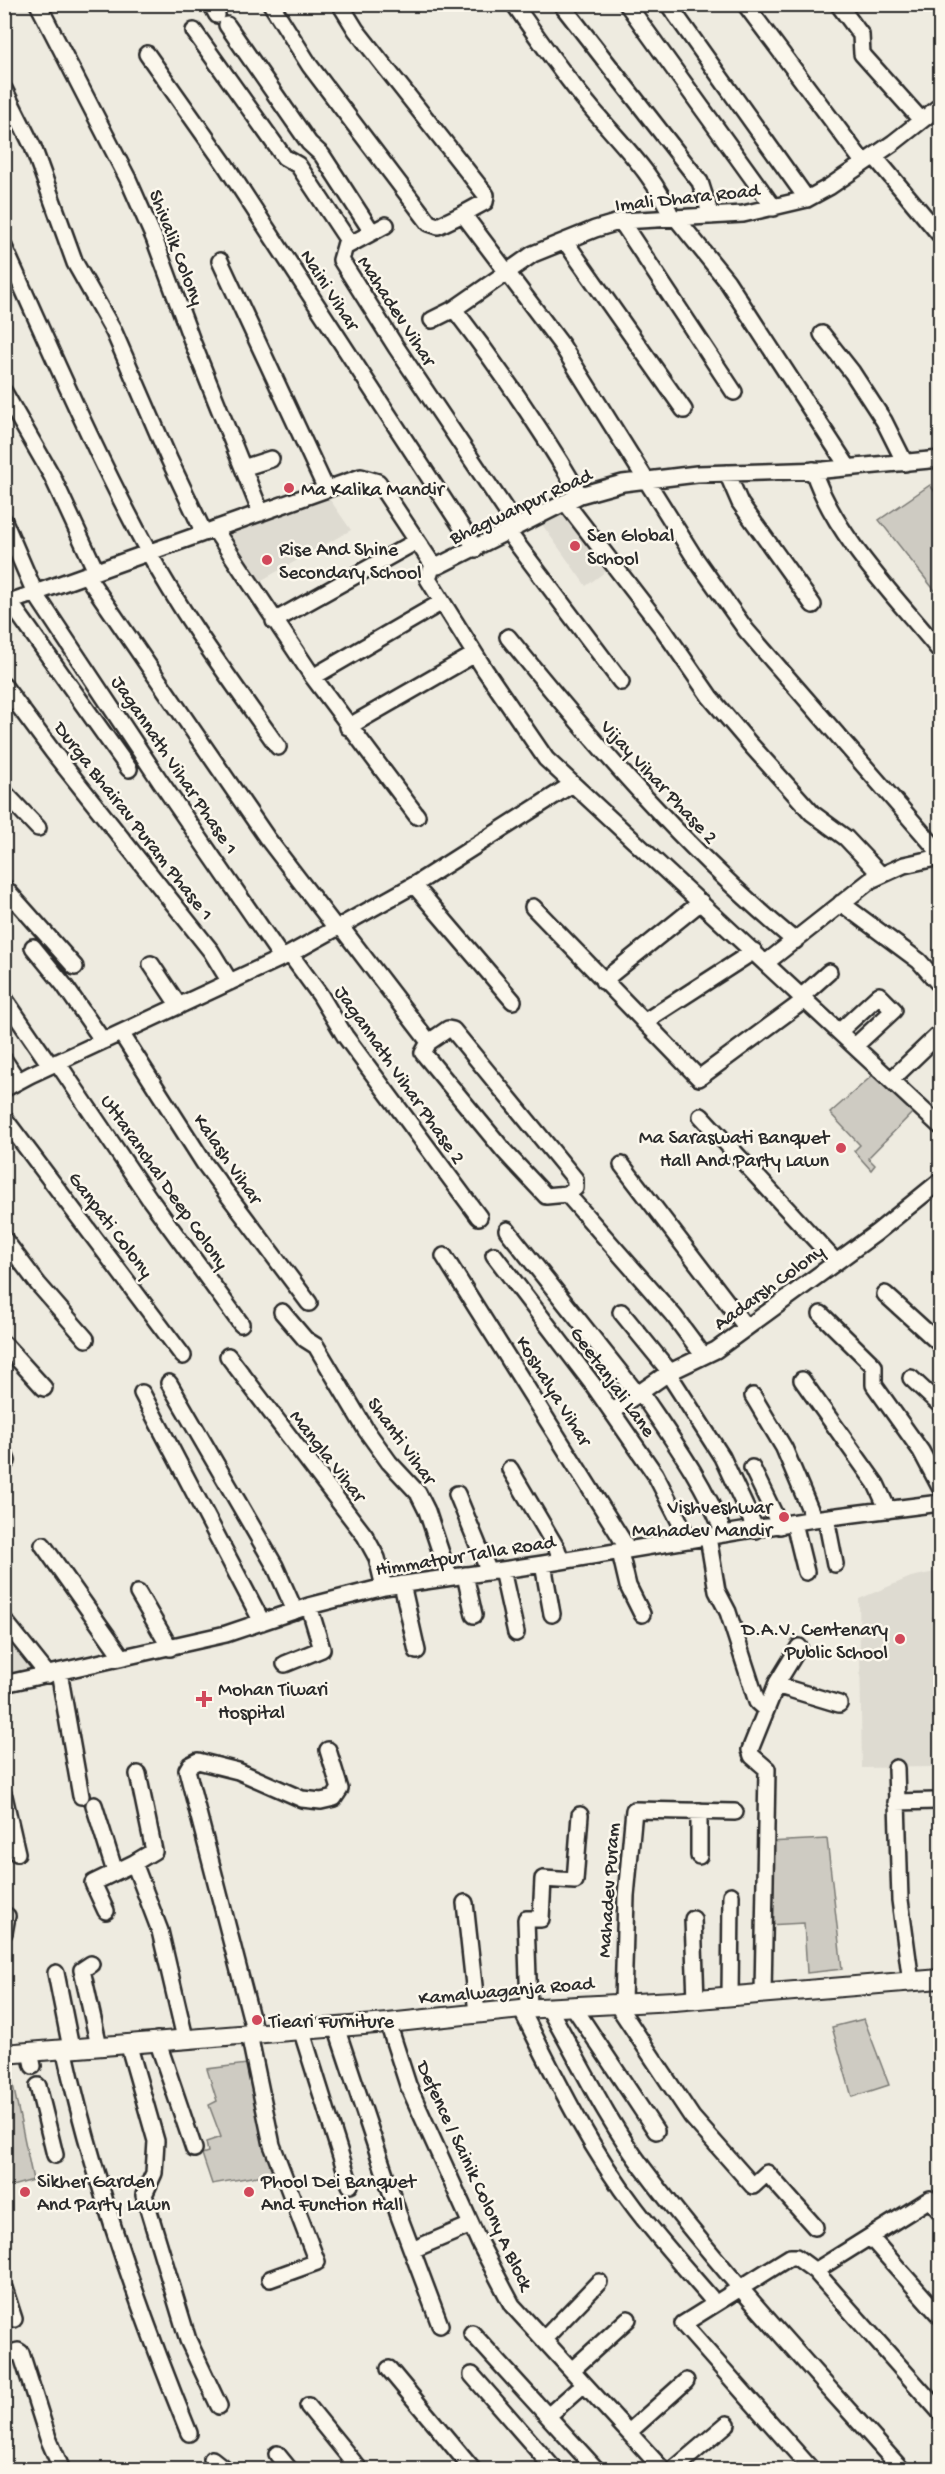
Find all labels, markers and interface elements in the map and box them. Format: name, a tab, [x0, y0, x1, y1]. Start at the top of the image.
street label: Imali Dhara Road	[614, 180, 763, 219]
street label: Shivalik Colony	[142, 187, 207, 309]
street label: Naini Vihar	[294, 246, 364, 337]
street label: Mahadev Vihar	[351, 252, 440, 373]
street label: Bhagwanpur Road	[446, 464, 598, 552]
place label: Ma Kalika Mandir	[301, 480, 446, 503]
marker: Ma Kalika Mandir	[282, 481, 296, 495]
place label: Sen Global School	[587, 526, 674, 572]
marker: Sen Global School	[568, 539, 582, 553]
place label: Rise And Shine Secondary School	[279, 540, 422, 586]
marker: Rise And Shine Secondary School	[260, 553, 274, 567]
street label: Jagannath Vihar Phase 1	[105, 672, 241, 860]
street label: Vijay Vihar Phase 2	[593, 716, 721, 850]
street label: Durga Bhairav Puram Phase 1	[46, 717, 217, 926]
street label: Jagannath Vihar Phase 2	[328, 983, 469, 1170]
street label: Uttaranchal Deep Colony	[94, 1091, 232, 1275]
street label: Kalash Vihar	[187, 1110, 267, 1211]
place label: Ma Saraswati Banquet Hall And Party Lawn	[639, 1128, 831, 1174]
marker: Ma Saraswati Banquet Hall And Party Lawn	[834, 1141, 848, 1155]
street label: Ganpati Colony	[62, 1169, 157, 1284]
street label: Aadarsh Colony	[710, 1241, 830, 1337]
street label: Geetanjali Lane	[563, 1323, 659, 1443]
street label: Koshalya Vihar	[509, 1333, 596, 1453]
street label: Shanti Vihar	[361, 1394, 441, 1492]
street label: Mangla Vihar	[283, 1407, 370, 1509]
place label: Vishveshwar Mahadev Mandir	[632, 1498, 774, 1544]
marker: Vishveshwar Mahadev Mandir	[777, 1510, 791, 1524]
street label: Himmatpur Talla Road	[374, 1532, 559, 1583]
place label: D.A.V. Centenary Public School	[740, 1620, 888, 1666]
marker: D.A.V. Centenary Public School	[893, 1632, 907, 1646]
place label: Mohan Tiwari Hospital	[218, 1680, 328, 1726]
marker: Mohan Tiwari Hospital	[195, 1690, 213, 1708]
street label: Mahadev Puram	[594, 1822, 627, 1958]
street label: Kamalwaganja Road	[418, 1973, 597, 2012]
place label: Tieari Furniture	[268, 2012, 395, 2035]
marker: Tieari Furniture	[250, 2013, 264, 2027]
street label: Defence / Sainik Colony A Block	[409, 2056, 537, 2297]
place label: Sikher Garden And Party Lawn	[37, 2172, 171, 2218]
place label: Phool Dei Banquet And Function Hall	[260, 2172, 418, 2218]
marker: Sikher Garden And Party Lawn	[18, 2185, 32, 2199]
marker: Phool Dei Banquet And Function Hall	[242, 2185, 256, 2199]

